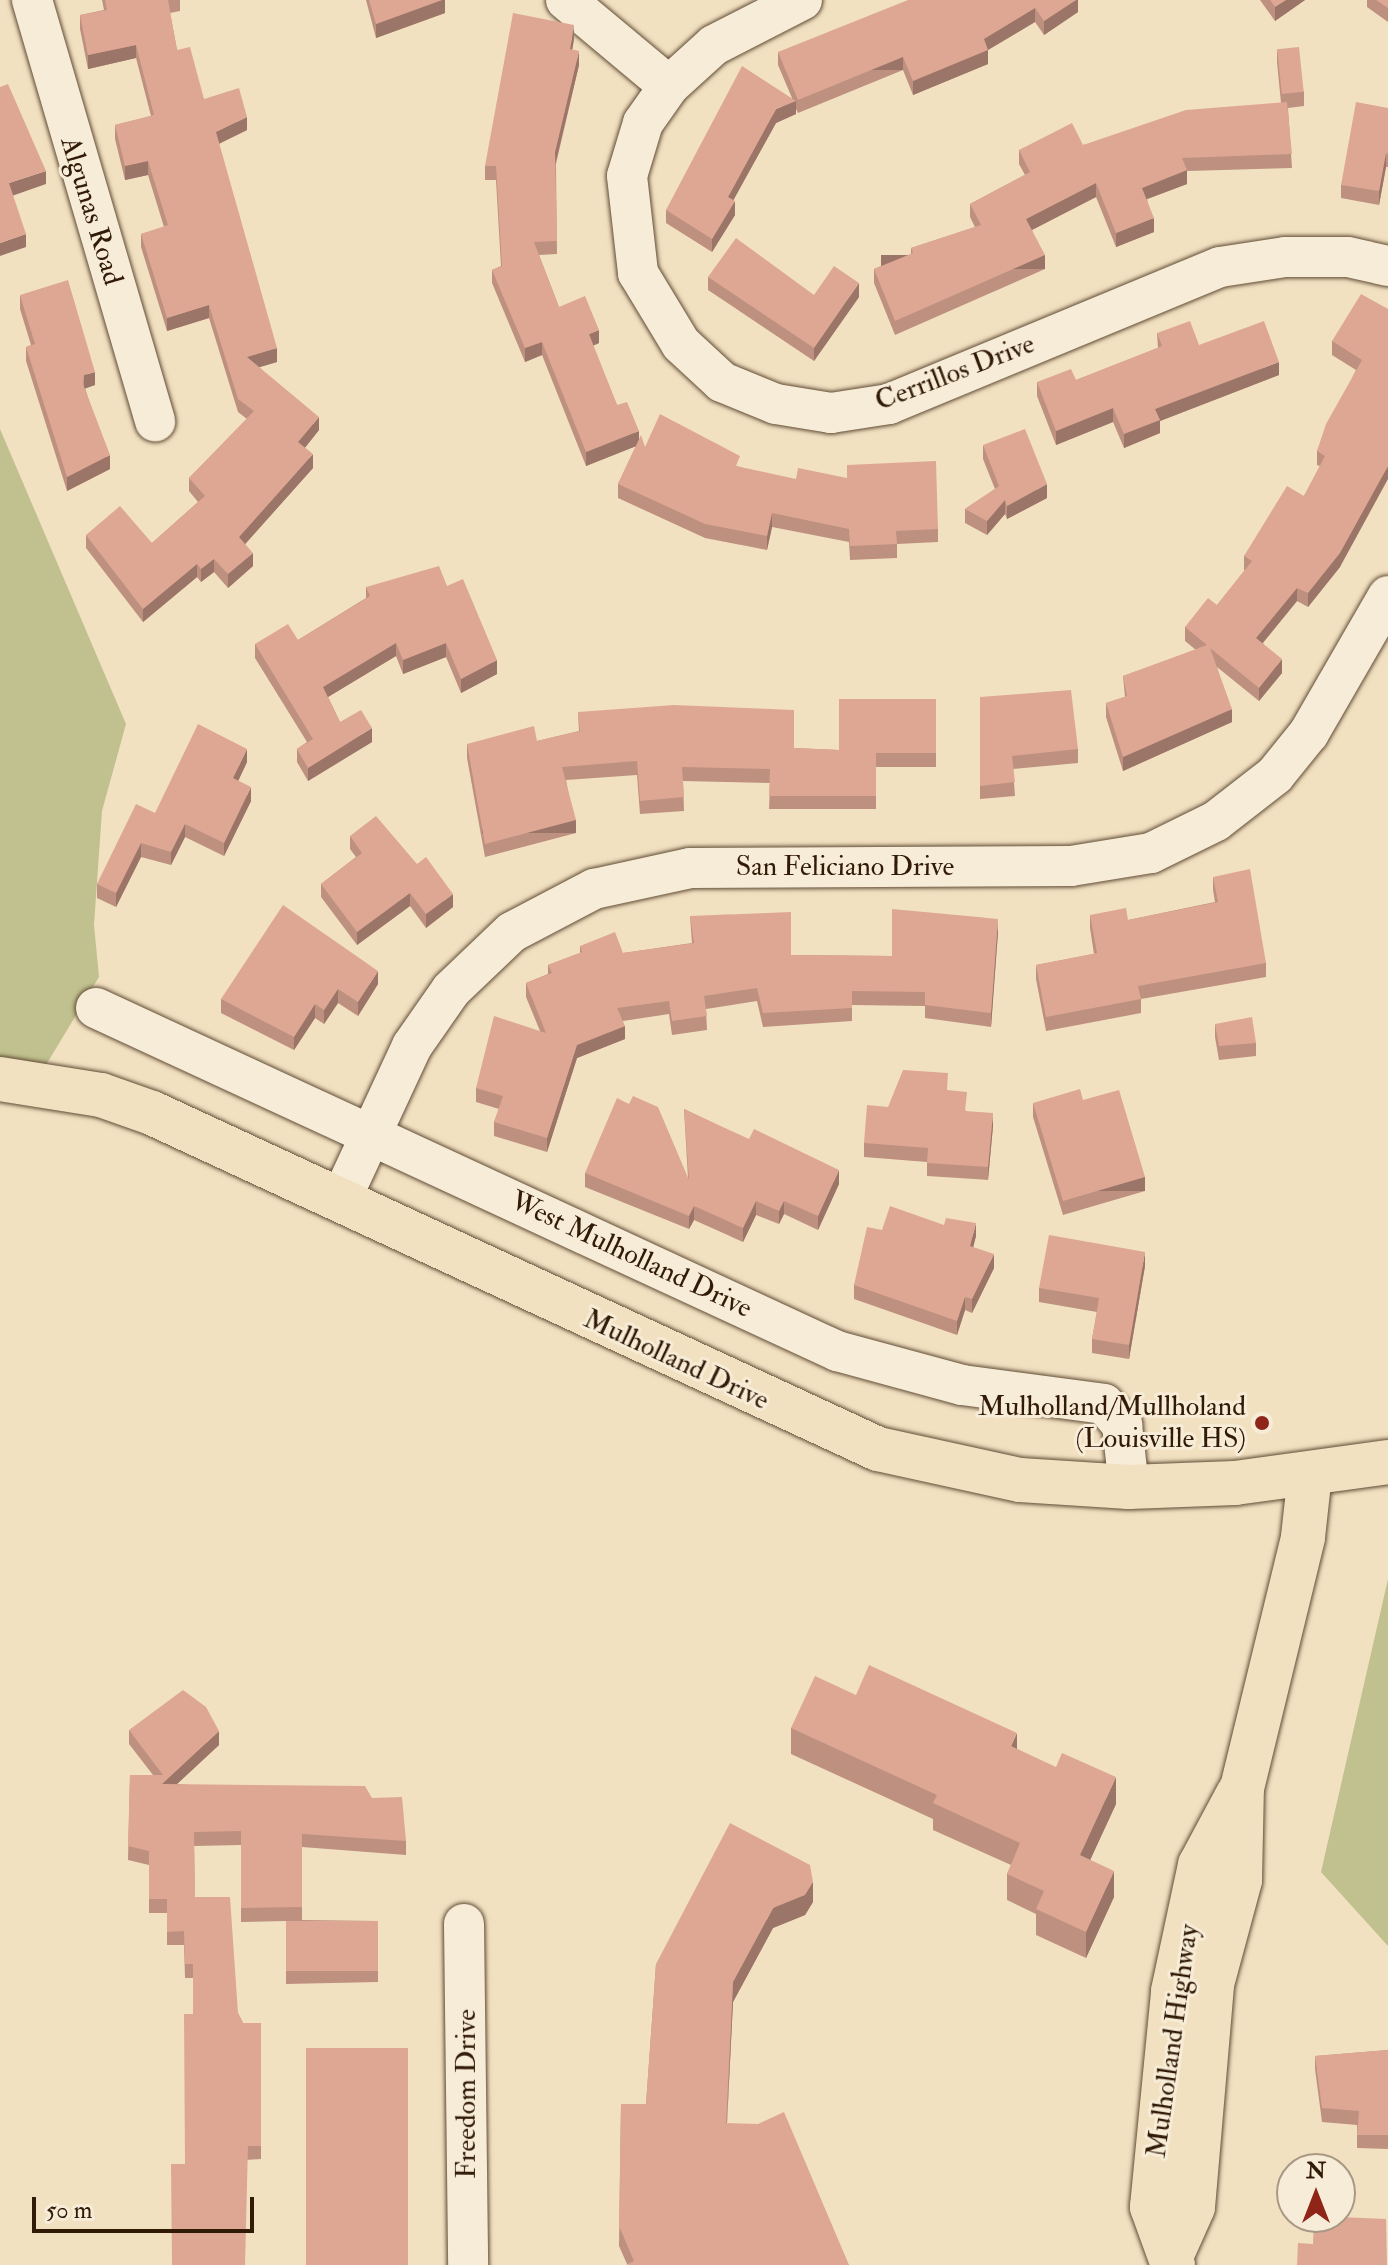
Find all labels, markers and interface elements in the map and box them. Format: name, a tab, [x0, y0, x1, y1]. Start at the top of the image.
street label: Algunas Road	[53, 133, 129, 289]
street label: Cerrillos Drive	[871, 327, 1039, 419]
street label: San Feliciano Drive	[736, 850, 954, 884]
street label: West Mulholland Drive	[505, 1184, 757, 1326]
street label: Mulholland Drive	[578, 1302, 774, 1418]
place label: Mulholland/Mullholand (Louisville HS)	[978, 1390, 1246, 1456]
marker: Mulholland/Mullholand (Louisville HS)	[1253, 1414, 1271, 1432]
street label: Mulholland Highway	[1140, 1922, 1206, 2160]
street label: Freedom Drive	[450, 2009, 484, 2179]
north arrow	[1276, 2153, 1356, 2233]
text: N	[1306, 2157, 1326, 2185]
scale bar	[36, 2181, 258, 2231]
text: 50 m	[46, 2195, 92, 2226]

